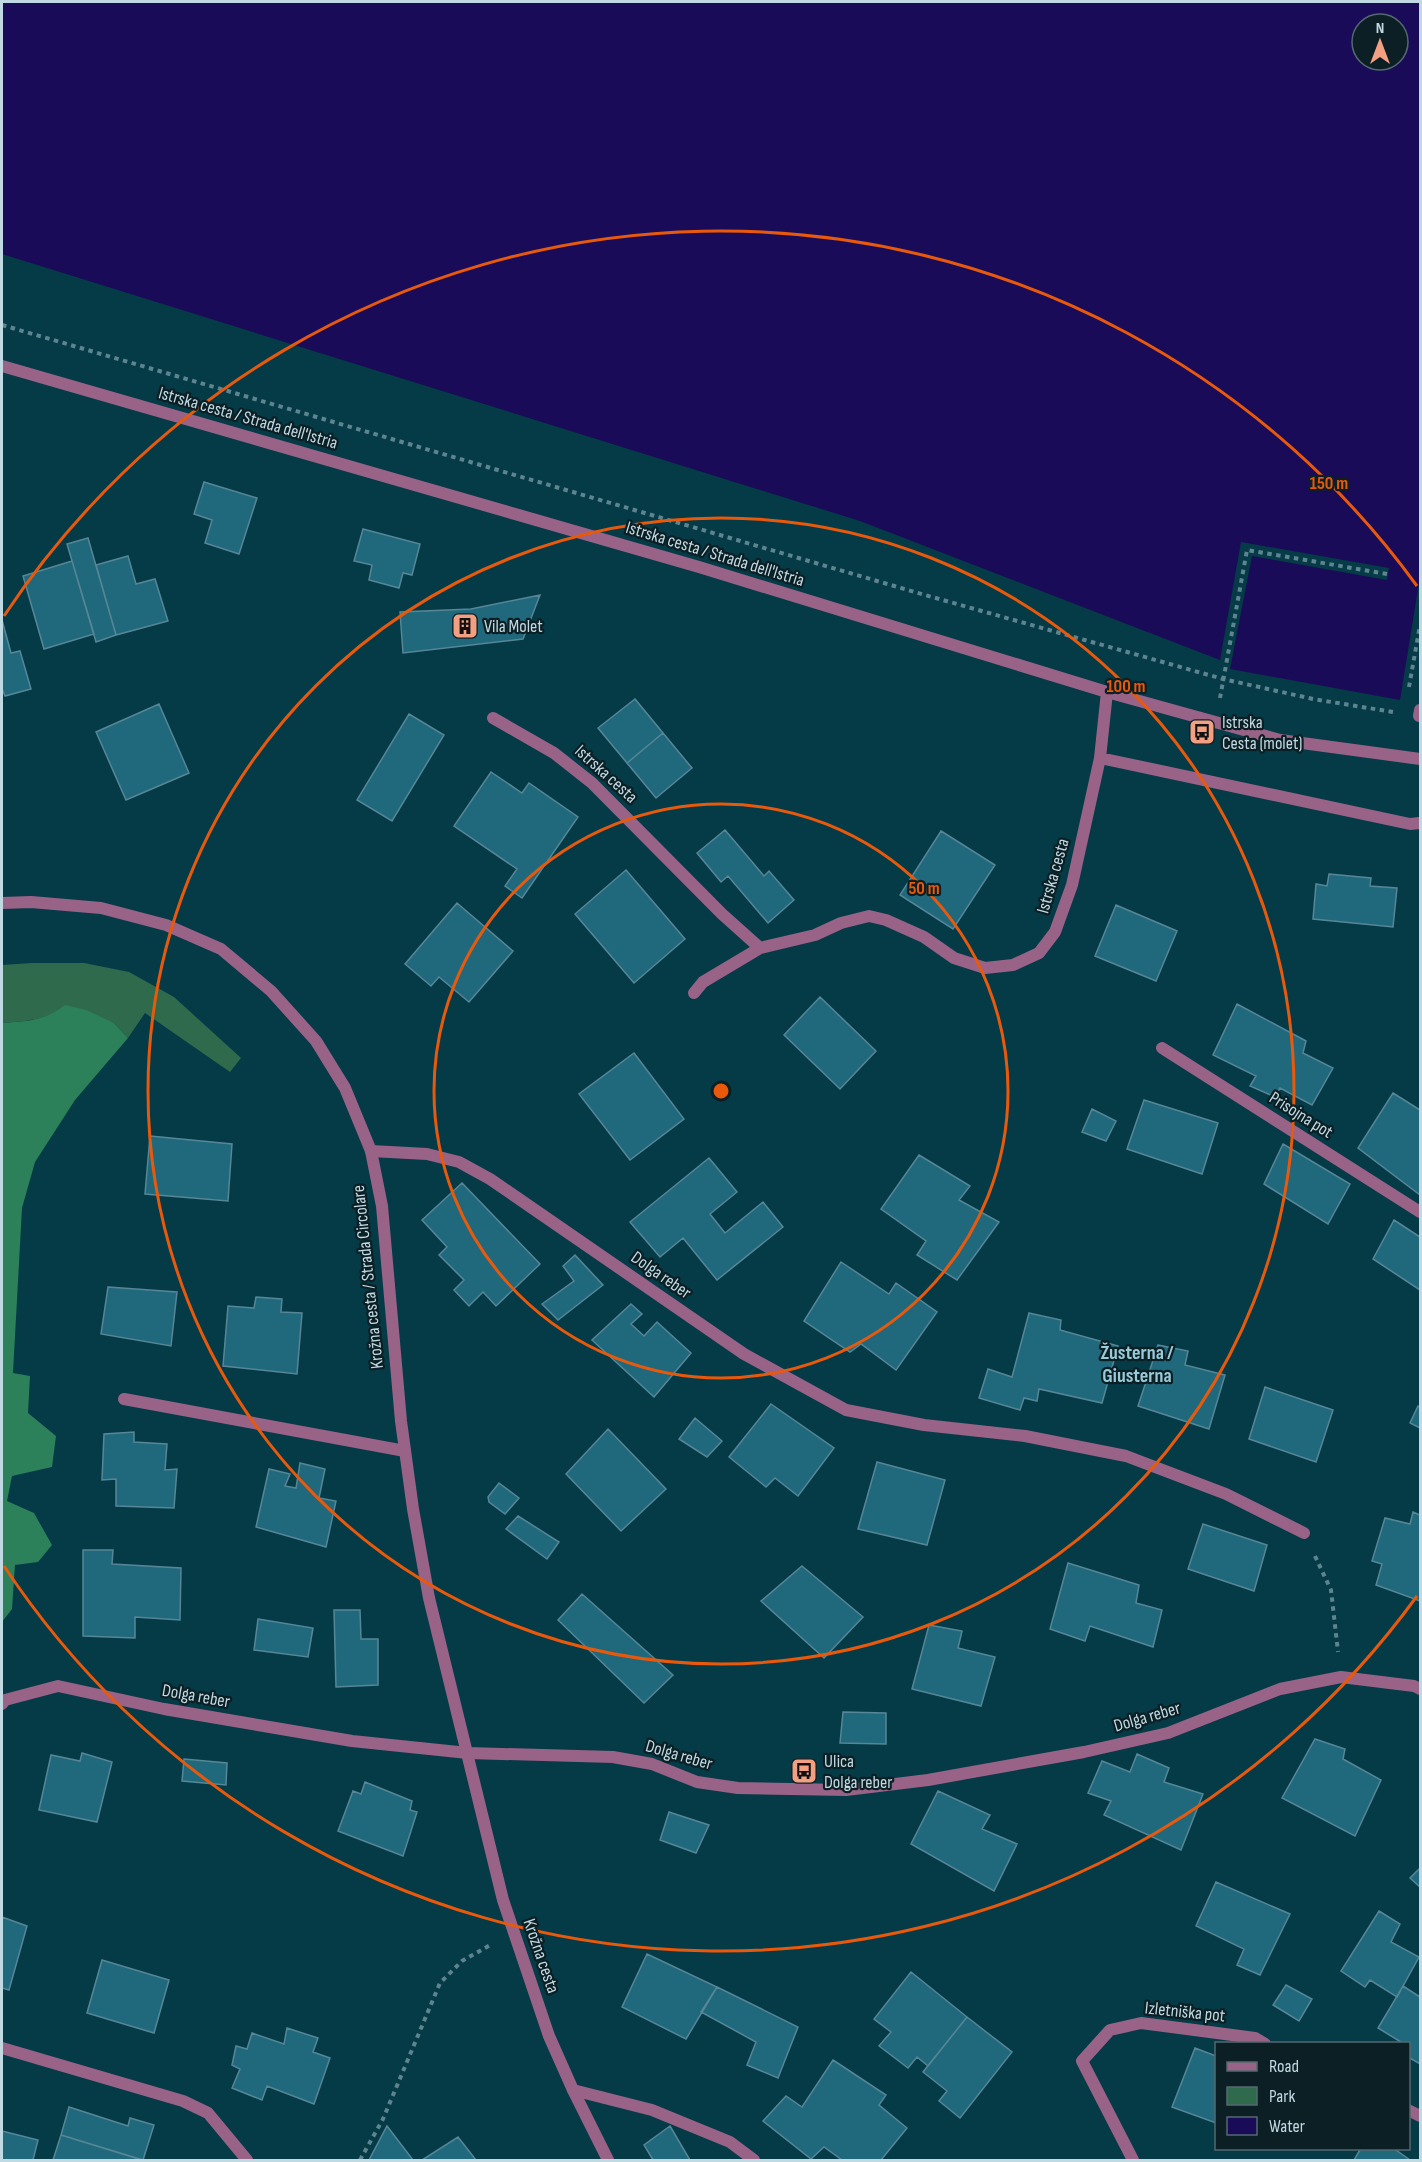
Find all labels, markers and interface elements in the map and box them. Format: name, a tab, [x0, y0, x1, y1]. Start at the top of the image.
north arrow	[1350, 12, 1410, 72]
text: N	[1376, 19, 1384, 38]
street label: Istrska cesta / Strada dell'Istria	[156, 382, 340, 454]
text: 150 m	[1310, 473, 1348, 494]
street label: Istrska cesta / Strada dell'Istria	[623, 517, 807, 591]
building icon: Vila Molet	[450, 611, 480, 641]
place label: Vila Molet	[484, 616, 543, 637]
text: 100 m	[1107, 676, 1146, 697]
place label: Istrska Cesta (molet)	[1222, 712, 1302, 754]
bus stop icon: Istrska Cesta (molet)	[1187, 717, 1217, 747]
street label: Istrska cesta	[570, 741, 642, 808]
street label: Istrska cesta	[1032, 836, 1074, 916]
text: 50 m	[908, 878, 940, 899]
centre of rings	[711, 1081, 731, 1101]
street label: Prisojna pot	[1265, 1087, 1337, 1143]
street label: Krožna cesta / Strada Circolare	[348, 1184, 388, 1370]
street label: Dolga reber	[627, 1247, 695, 1303]
district label: Žusterna / Giusterna	[1100, 1341, 1174, 1388]
street label: Dolga reber	[160, 1680, 232, 1712]
street label: Dolga reber	[1111, 1697, 1183, 1737]
street label: Dolga reber	[643, 1735, 715, 1775]
place label: Ulica Dolga reber	[824, 1751, 892, 1793]
bus stop icon: Ulica Dolga reber	[789, 1756, 819, 1786]
street label: Krožna cesta	[518, 1916, 564, 1996]
street label: Izletniška pot	[1144, 1997, 1227, 2027]
legend	[1215, 2042, 1410, 2150]
text: Road	[1269, 2056, 1299, 2077]
text: Park	[1269, 2086, 1295, 2107]
text: Water	[1269, 2116, 1305, 2137]

